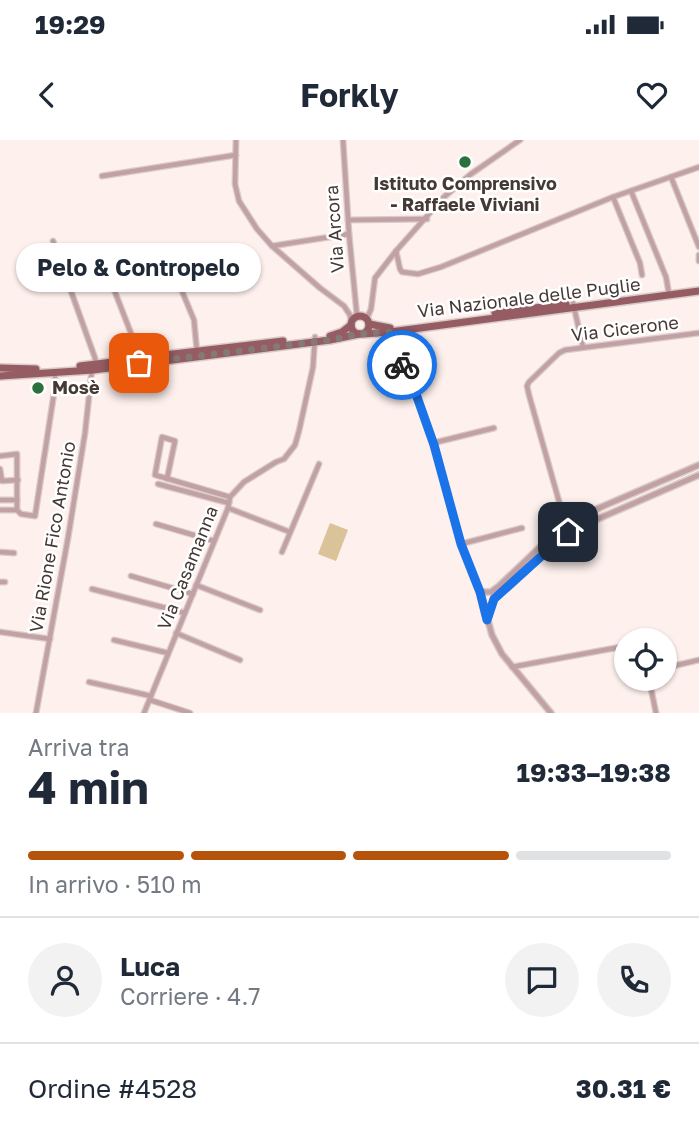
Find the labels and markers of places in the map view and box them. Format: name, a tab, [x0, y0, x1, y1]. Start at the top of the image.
marker: Istituto Comprensivo - Raffaele Viviani	[457, 154, 473, 170]
place label: Istituto Comprensivo - Raffaele Viviani	[373, 172, 557, 215]
callout: Pelo & Contropelo	[17, 244, 262, 293]
pin	[109, 333, 169, 393]
place label: Mosè	[52, 376, 100, 398]
marker: Mosè	[30, 380, 46, 396]
pin	[538, 502, 598, 562]

